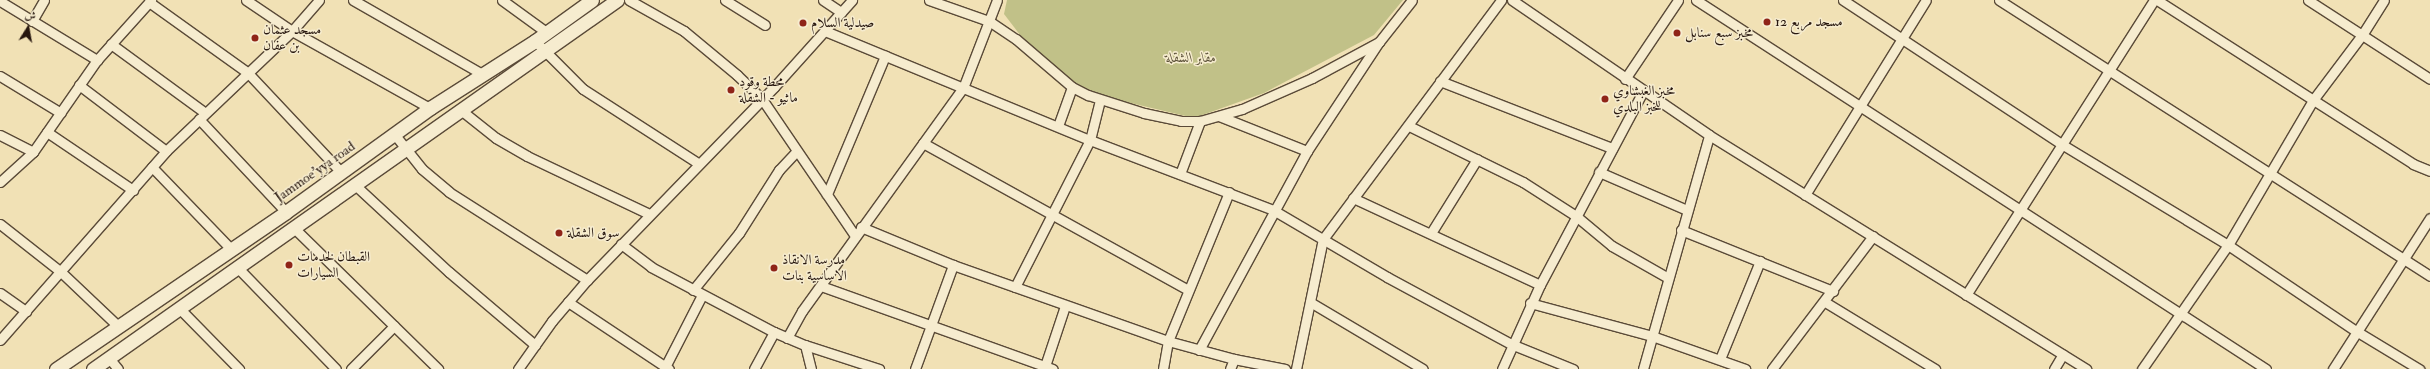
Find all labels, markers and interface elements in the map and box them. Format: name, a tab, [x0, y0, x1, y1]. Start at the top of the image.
north arrow	[8, 8, 48, 48]
text: ش	[24, 8, 37, 23]
place label: مسجد مربع 12	[1775, 14, 1843, 30]
place label: صيدلية السلام	[811, 15, 874, 31]
marker: مسجد مربع 12	[1762, 17, 1772, 27]
marker: صيدلية السلام	[798, 18, 808, 28]
place label: مسجد عثمان بن عفان	[263, 22, 321, 54]
place label: مخبز سبع سنابل	[1685, 25, 1753, 41]
marker: مخبز سبع سنابل	[1672, 28, 1682, 38]
marker: مسجد عثمان بن عفان	[250, 33, 260, 43]
park label: مقابر الشقلة	[1166, 50, 1216, 66]
place label: محطة وقود ماثيو - الشقلة	[739, 74, 798, 106]
place label: مخبز الغبشاوي للخبز البلدي	[1613, 83, 1675, 116]
marker: محطة وقود ماثيو - الشقلة	[726, 85, 736, 95]
marker: مخبز الغبشاوي للخبز البلدي	[1600, 94, 1610, 104]
street label: Jammoe'yya road	[271, 138, 359, 206]
place label: سوق الشقلة	[567, 225, 619, 241]
marker: سوق الشقلة	[554, 228, 564, 238]
place label: القبطان لخدمات السيارات	[297, 249, 370, 282]
place label: مدرسة الانقاذ الاساسية بنات	[782, 252, 847, 284]
marker: القبطان لخدمات السيارات	[284, 260, 294, 270]
marker: مدرسة الانقاذ الاساسية بنات	[769, 263, 779, 273]

